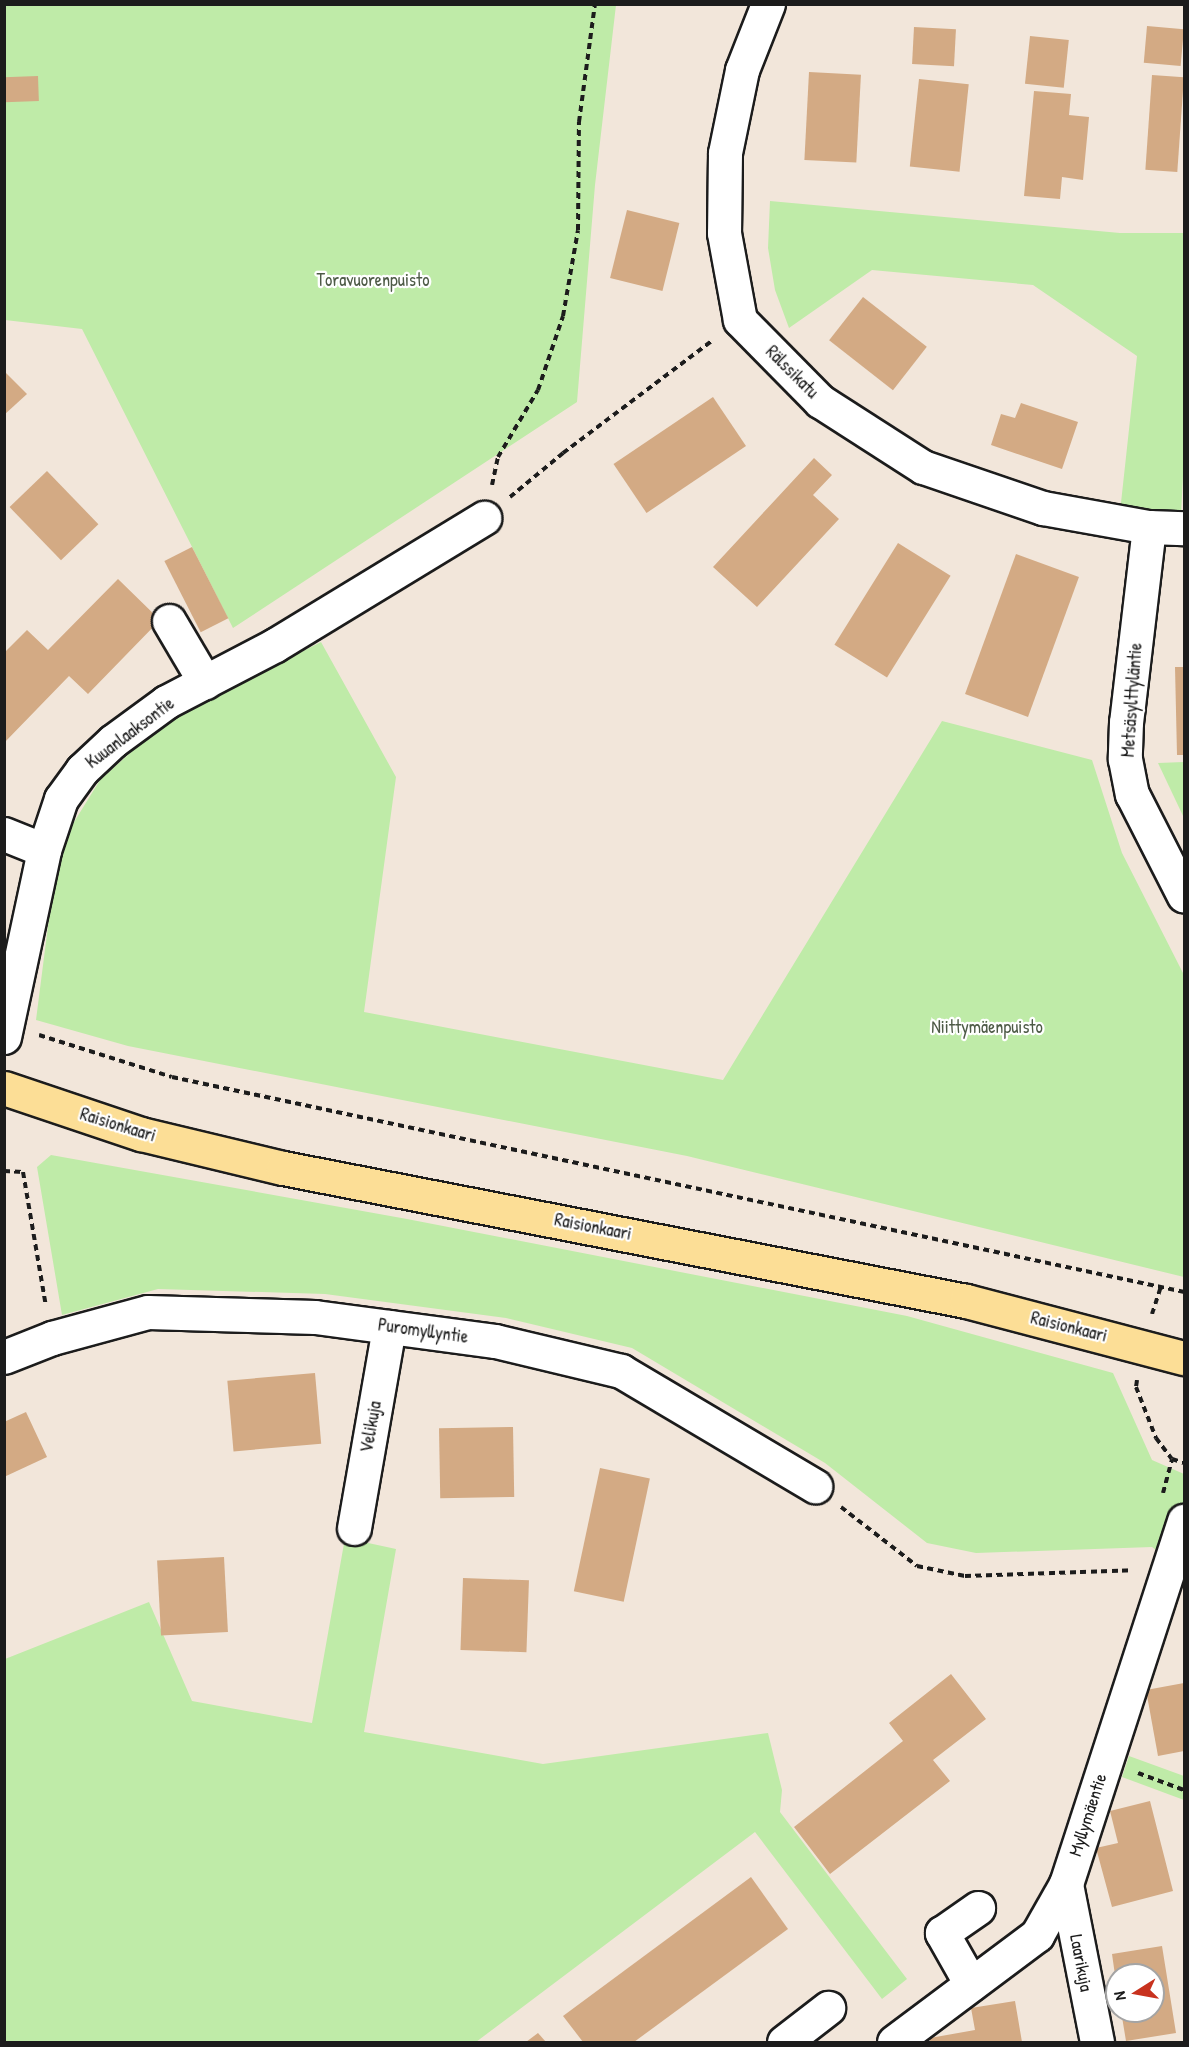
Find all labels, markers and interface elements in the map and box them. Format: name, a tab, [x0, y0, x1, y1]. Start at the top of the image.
park label: Toravuorenpuisto	[317, 269, 429, 291]
street label: Rälssikatu	[761, 341, 823, 403]
street label: Metsäsylttyläntie	[1117, 642, 1147, 758]
street label: Kuuanlaaksontie	[82, 693, 178, 773]
park label: Niittymäenpuisto	[931, 1016, 1043, 1038]
street label: Raisionkaari	[77, 1103, 159, 1147]
street label: Raisionkaari	[553, 1209, 633, 1245]
street label: Raisionkaari	[1028, 1307, 1110, 1347]
street label: Puromyllyntie	[377, 1314, 469, 1348]
street label: Velikuja	[356, 1399, 386, 1455]
street label: Myllymäentie	[1064, 1771, 1112, 1859]
street label: Laarikuja	[1065, 1933, 1097, 1993]
north arrow	[1105, 1963, 1165, 2023]
text: N	[1108, 1990, 1131, 2002]

